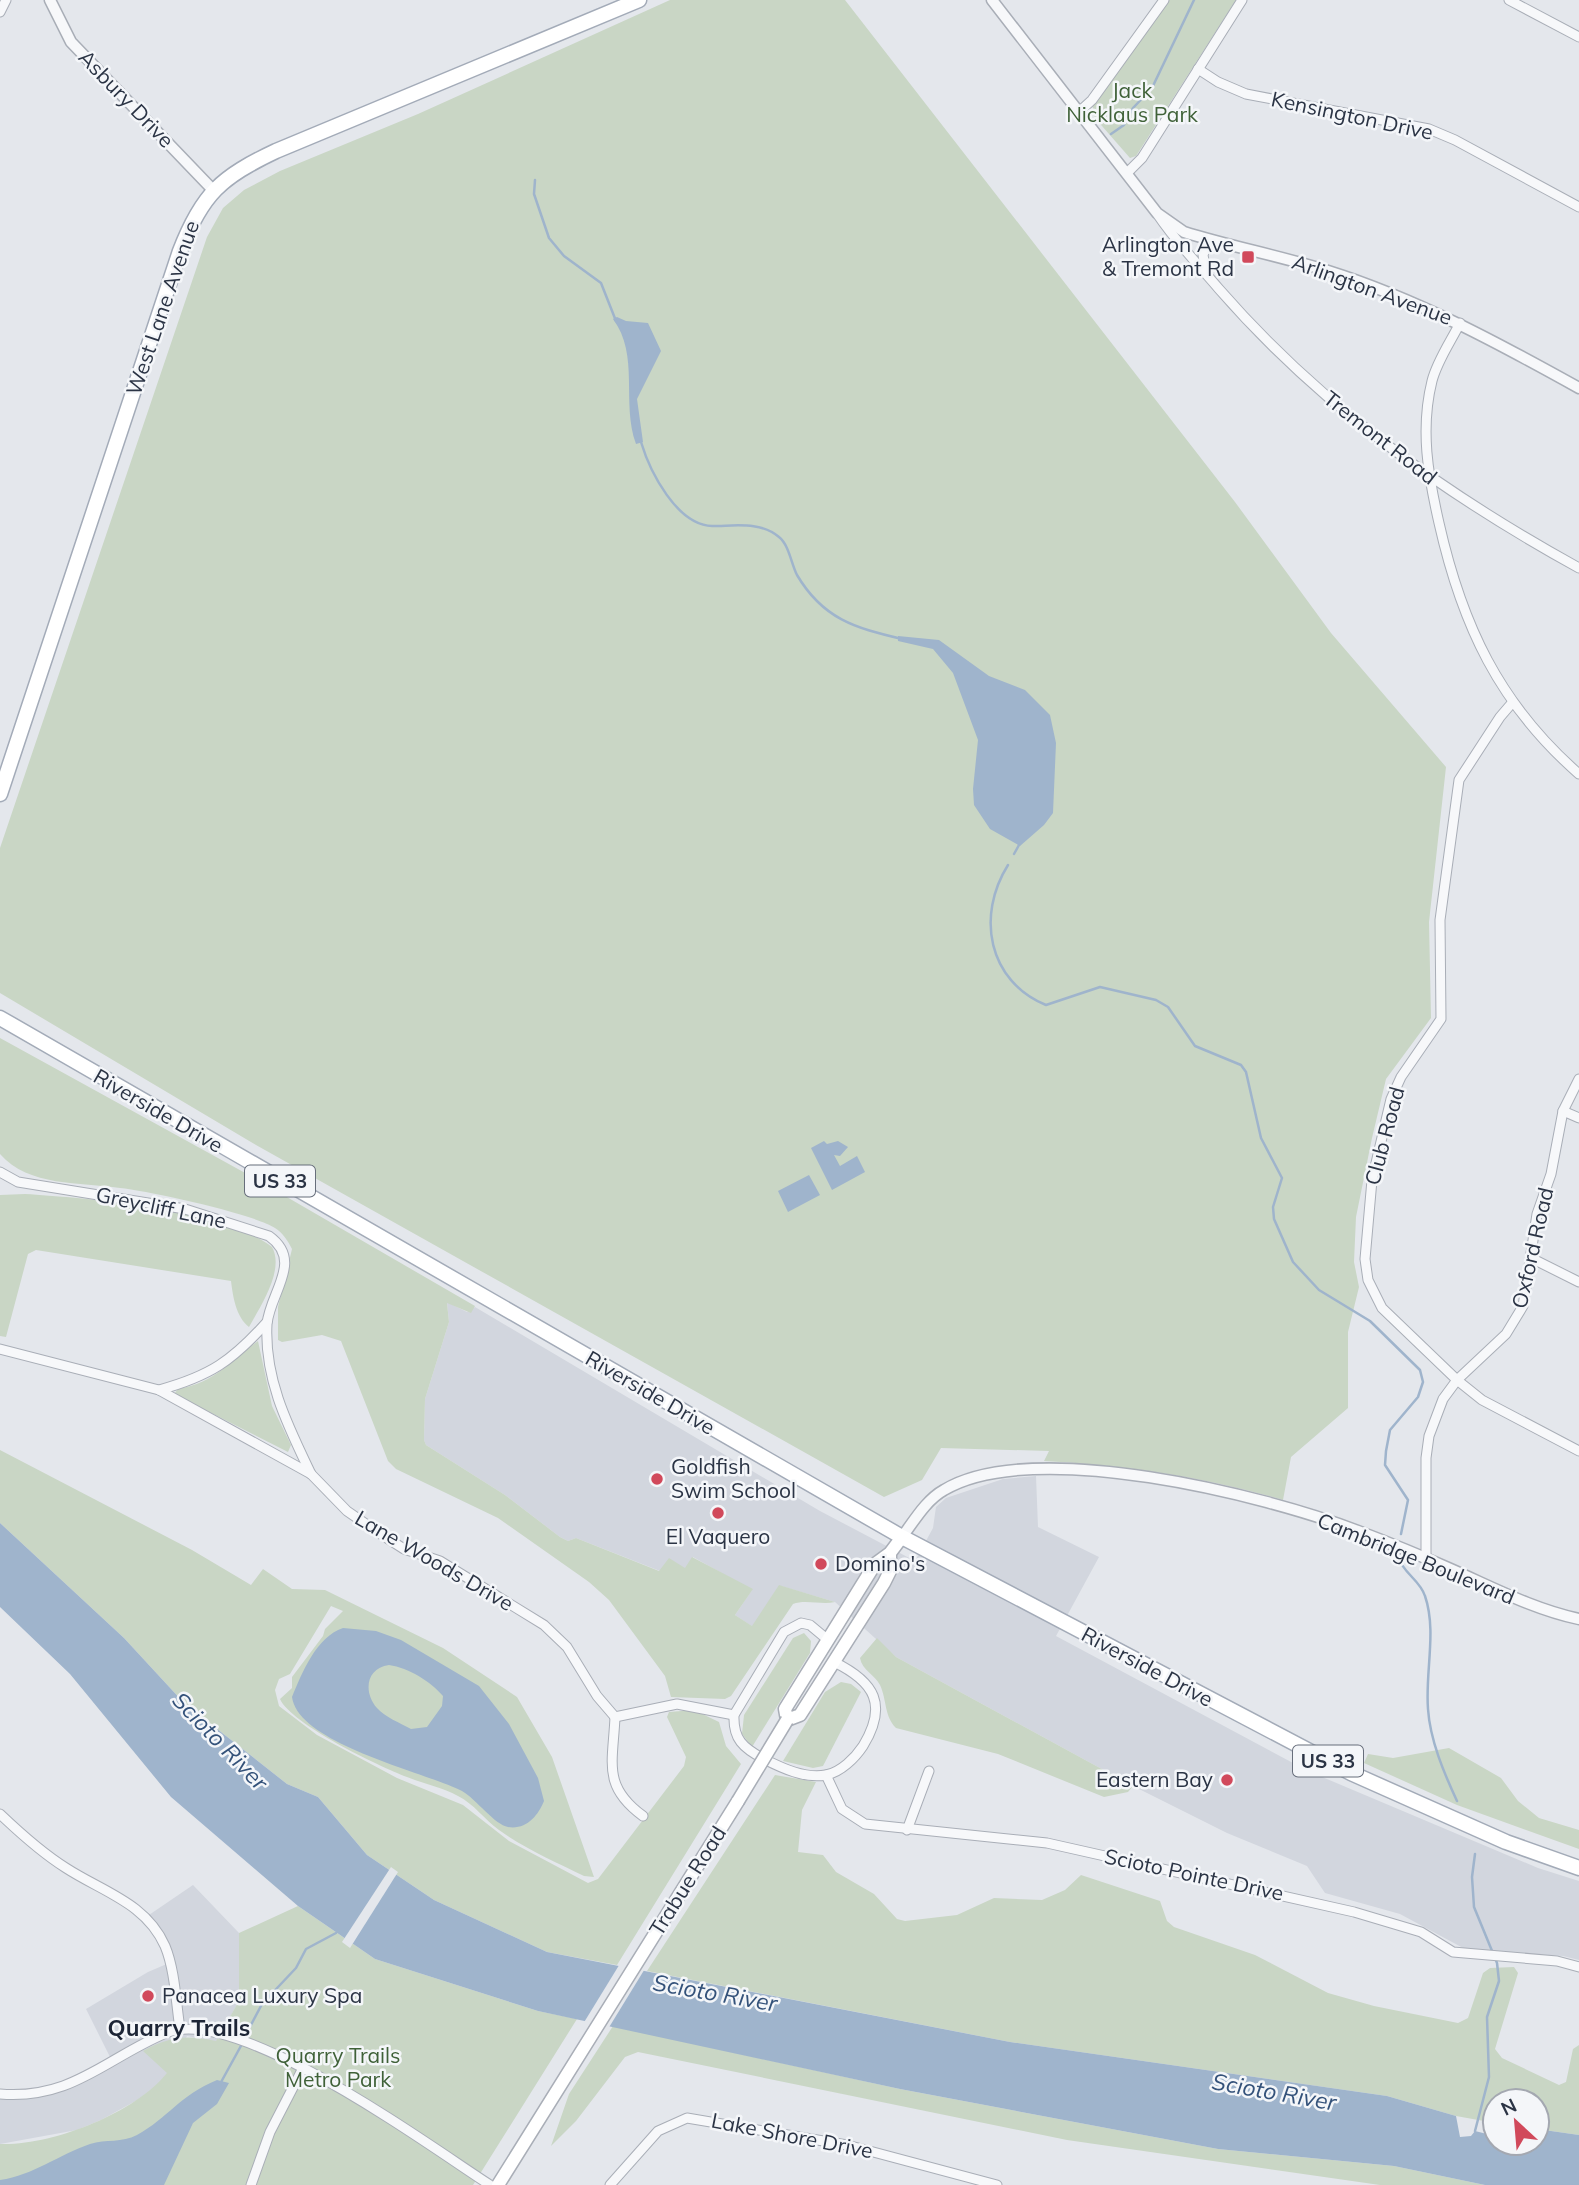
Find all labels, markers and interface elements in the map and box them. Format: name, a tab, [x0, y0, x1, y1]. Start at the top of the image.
street label: Asbury Drive	[74, 44, 180, 153]
park label: Jack Nicklaus Park	[1066, 77, 1198, 127]
street label: Kensington Drive	[1269, 85, 1436, 145]
street label: West Lane Avenue	[120, 217, 204, 398]
place label: Arlington Ave & Tremont Rd	[1102, 231, 1234, 281]
street label: Arlington Avenue	[1289, 248, 1456, 330]
marker: Arlington Ave & Tremont Rd	[1240, 249, 1256, 265]
street label: Tremont Road	[1319, 385, 1443, 490]
street label: Riverside Drive	[89, 1063, 228, 1158]
street label: Club Road	[1358, 1084, 1410, 1188]
road number: US 33	[245, 1166, 315, 1196]
street label: Greycliff Lane	[94, 1181, 229, 1234]
street label: Oxford Road	[1505, 1185, 1559, 1311]
street label: Riverside Drive	[581, 1345, 720, 1440]
place label: Goldfish Swim School	[671, 1453, 796, 1503]
marker: Goldfish Swim School	[649, 1471, 665, 1487]
street label: Lane Woods Drive	[351, 1504, 518, 1616]
marker: El Vaquero	[710, 1505, 726, 1521]
street label: Cambridge Boulevard	[1314, 1507, 1519, 1610]
place label: El Vaquero	[666, 1523, 770, 1549]
place label: Domino's	[835, 1550, 925, 1576]
marker: Domino's	[813, 1556, 829, 1572]
street label: Riverside Drive	[1077, 1621, 1218, 1712]
water label: Scioto River	[166, 1685, 276, 1797]
road number: US 33	[1293, 1746, 1363, 1777]
place label: Eastern Bay	[1096, 1766, 1213, 1792]
marker: Eastern Bay	[1219, 1772, 1235, 1788]
street label: Trabue Road	[643, 1821, 731, 1940]
street label: Scioto Pointe Drive	[1102, 1842, 1286, 1906]
water label: Scioto River	[651, 1967, 781, 2018]
place label: Panacea Luxury Spa	[162, 1982, 362, 2008]
marker: Panacea Luxury Spa	[140, 1988, 156, 2004]
district label: Quarry Trails	[108, 2013, 250, 2042]
park label: Quarry Trails Metro Park	[275, 2042, 401, 2092]
water label: Scioto River	[1210, 2066, 1340, 2117]
north arrow	[1481, 2087, 1551, 2157]
text: N	[1497, 2093, 1520, 2121]
street label: Lake Shore Drive	[709, 2107, 875, 2163]

